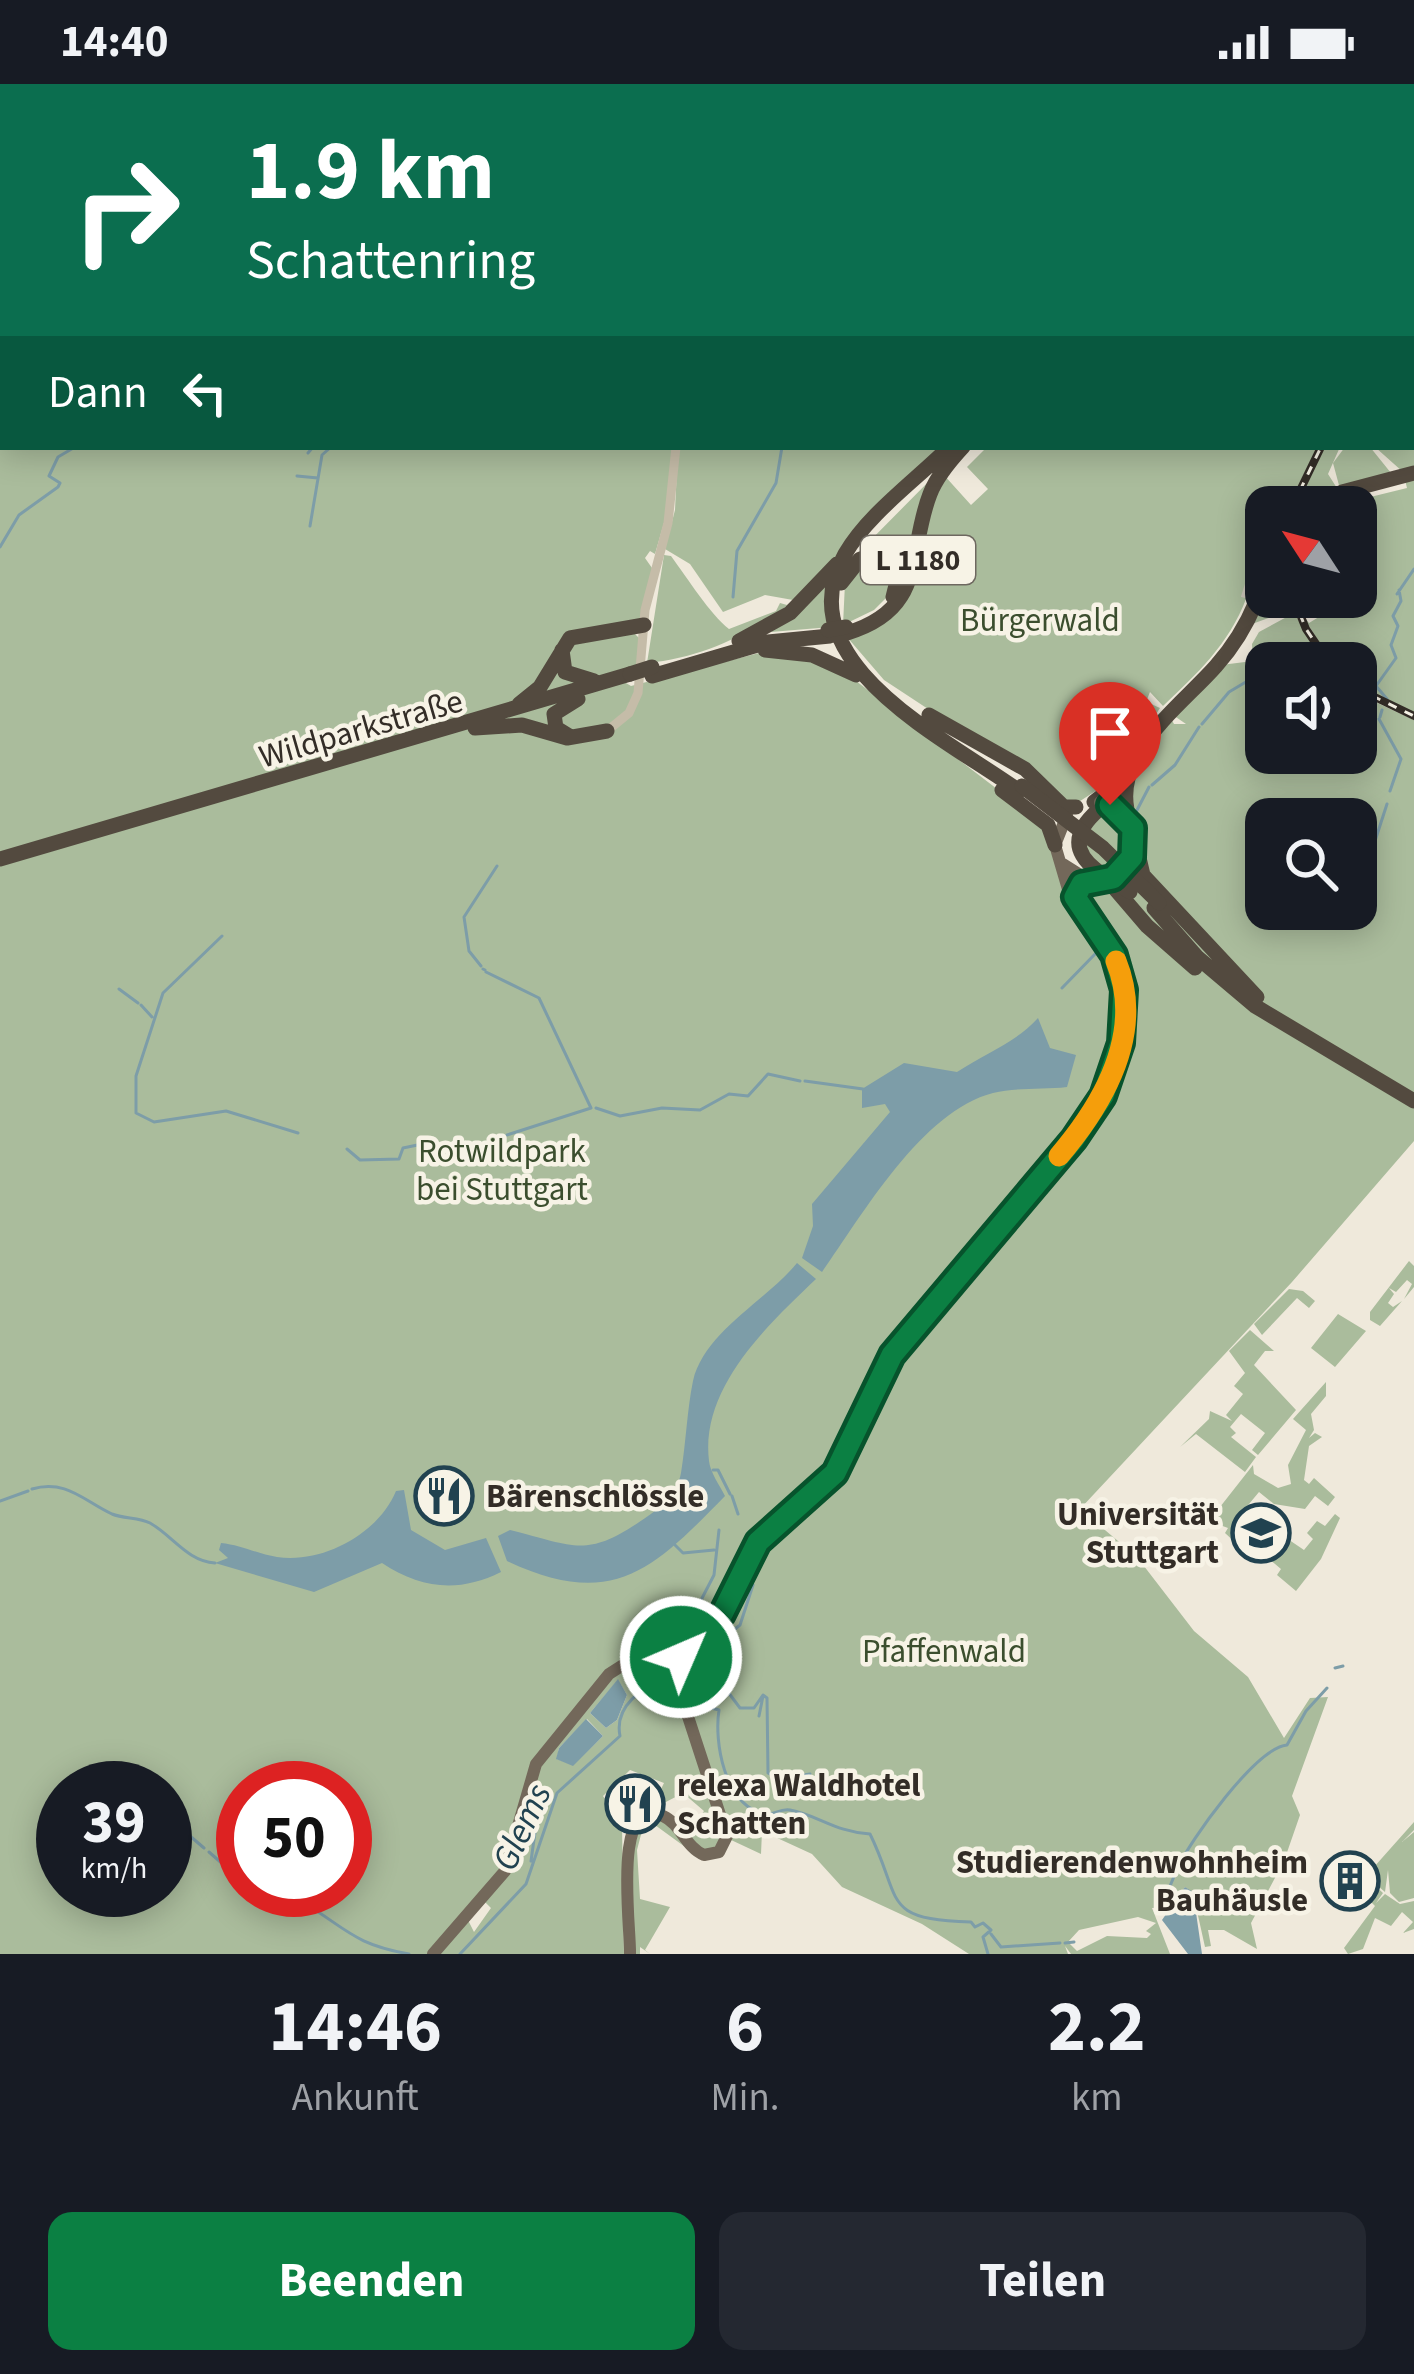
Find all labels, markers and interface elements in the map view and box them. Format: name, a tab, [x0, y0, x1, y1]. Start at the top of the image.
text: 14:40	[60, 10, 169, 74]
text: 1.9 km	[246, 112, 495, 232]
icon: right	[48, 132, 204, 288]
text: Schattenring	[246, 223, 535, 300]
icon: left	[172, 360, 238, 426]
text: Dann	[48, 361, 148, 425]
north arrow	[1245, 486, 1377, 618]
map controls	[1245, 486, 1377, 930]
road number: L 1180	[861, 536, 975, 584]
park label: Bürgerwald	[960, 597, 1120, 644]
button: sound	[1245, 642, 1377, 774]
street label: Wildparkstraße	[254, 677, 468, 781]
pin	[1059, 682, 1161, 805]
icon: arrive	[1077, 700, 1143, 766]
button: search	[1245, 798, 1377, 930]
park label: Rotwildpark bei Stuttgart	[416, 1128, 588, 1213]
restaurant icon: Bärenschlössle	[413, 1465, 475, 1527]
place label: Bärenschlössle	[486, 1473, 704, 1520]
place label: Universität Stuttgart	[1057, 1491, 1219, 1576]
school or university icon: Universität Stuttgart	[1230, 1502, 1292, 1564]
position arrow	[618, 1594, 744, 1720]
park label: Pfaffenwald	[862, 1628, 1026, 1675]
speed limit sign: 50	[216, 1761, 372, 1917]
place label: relexa Waldhotel Schatten	[677, 1762, 921, 1847]
restaurant icon: relexa Waldhotel Schatten	[604, 1773, 666, 1835]
water label: Glems	[480, 1775, 564, 1879]
text: 39	[82, 1781, 146, 1866]
place label: Studierendenwohnheim Bauhäusle	[956, 1839, 1308, 1924]
text: km/h	[81, 1847, 147, 1890]
building icon: Studierendenwohnheim Bauhäusle	[1319, 1850, 1381, 1912]
text: 14:46	[268, 1976, 442, 2079]
text: 6	[726, 1976, 764, 2079]
text: 2.2	[1048, 1976, 1146, 2079]
text: Ankunft	[292, 2070, 419, 2126]
text: Min.	[711, 2070, 780, 2126]
text: km	[1071, 2070, 1123, 2126]
button: Beenden	[48, 2212, 695, 2350]
button: Teilen	[719, 2212, 1366, 2350]

